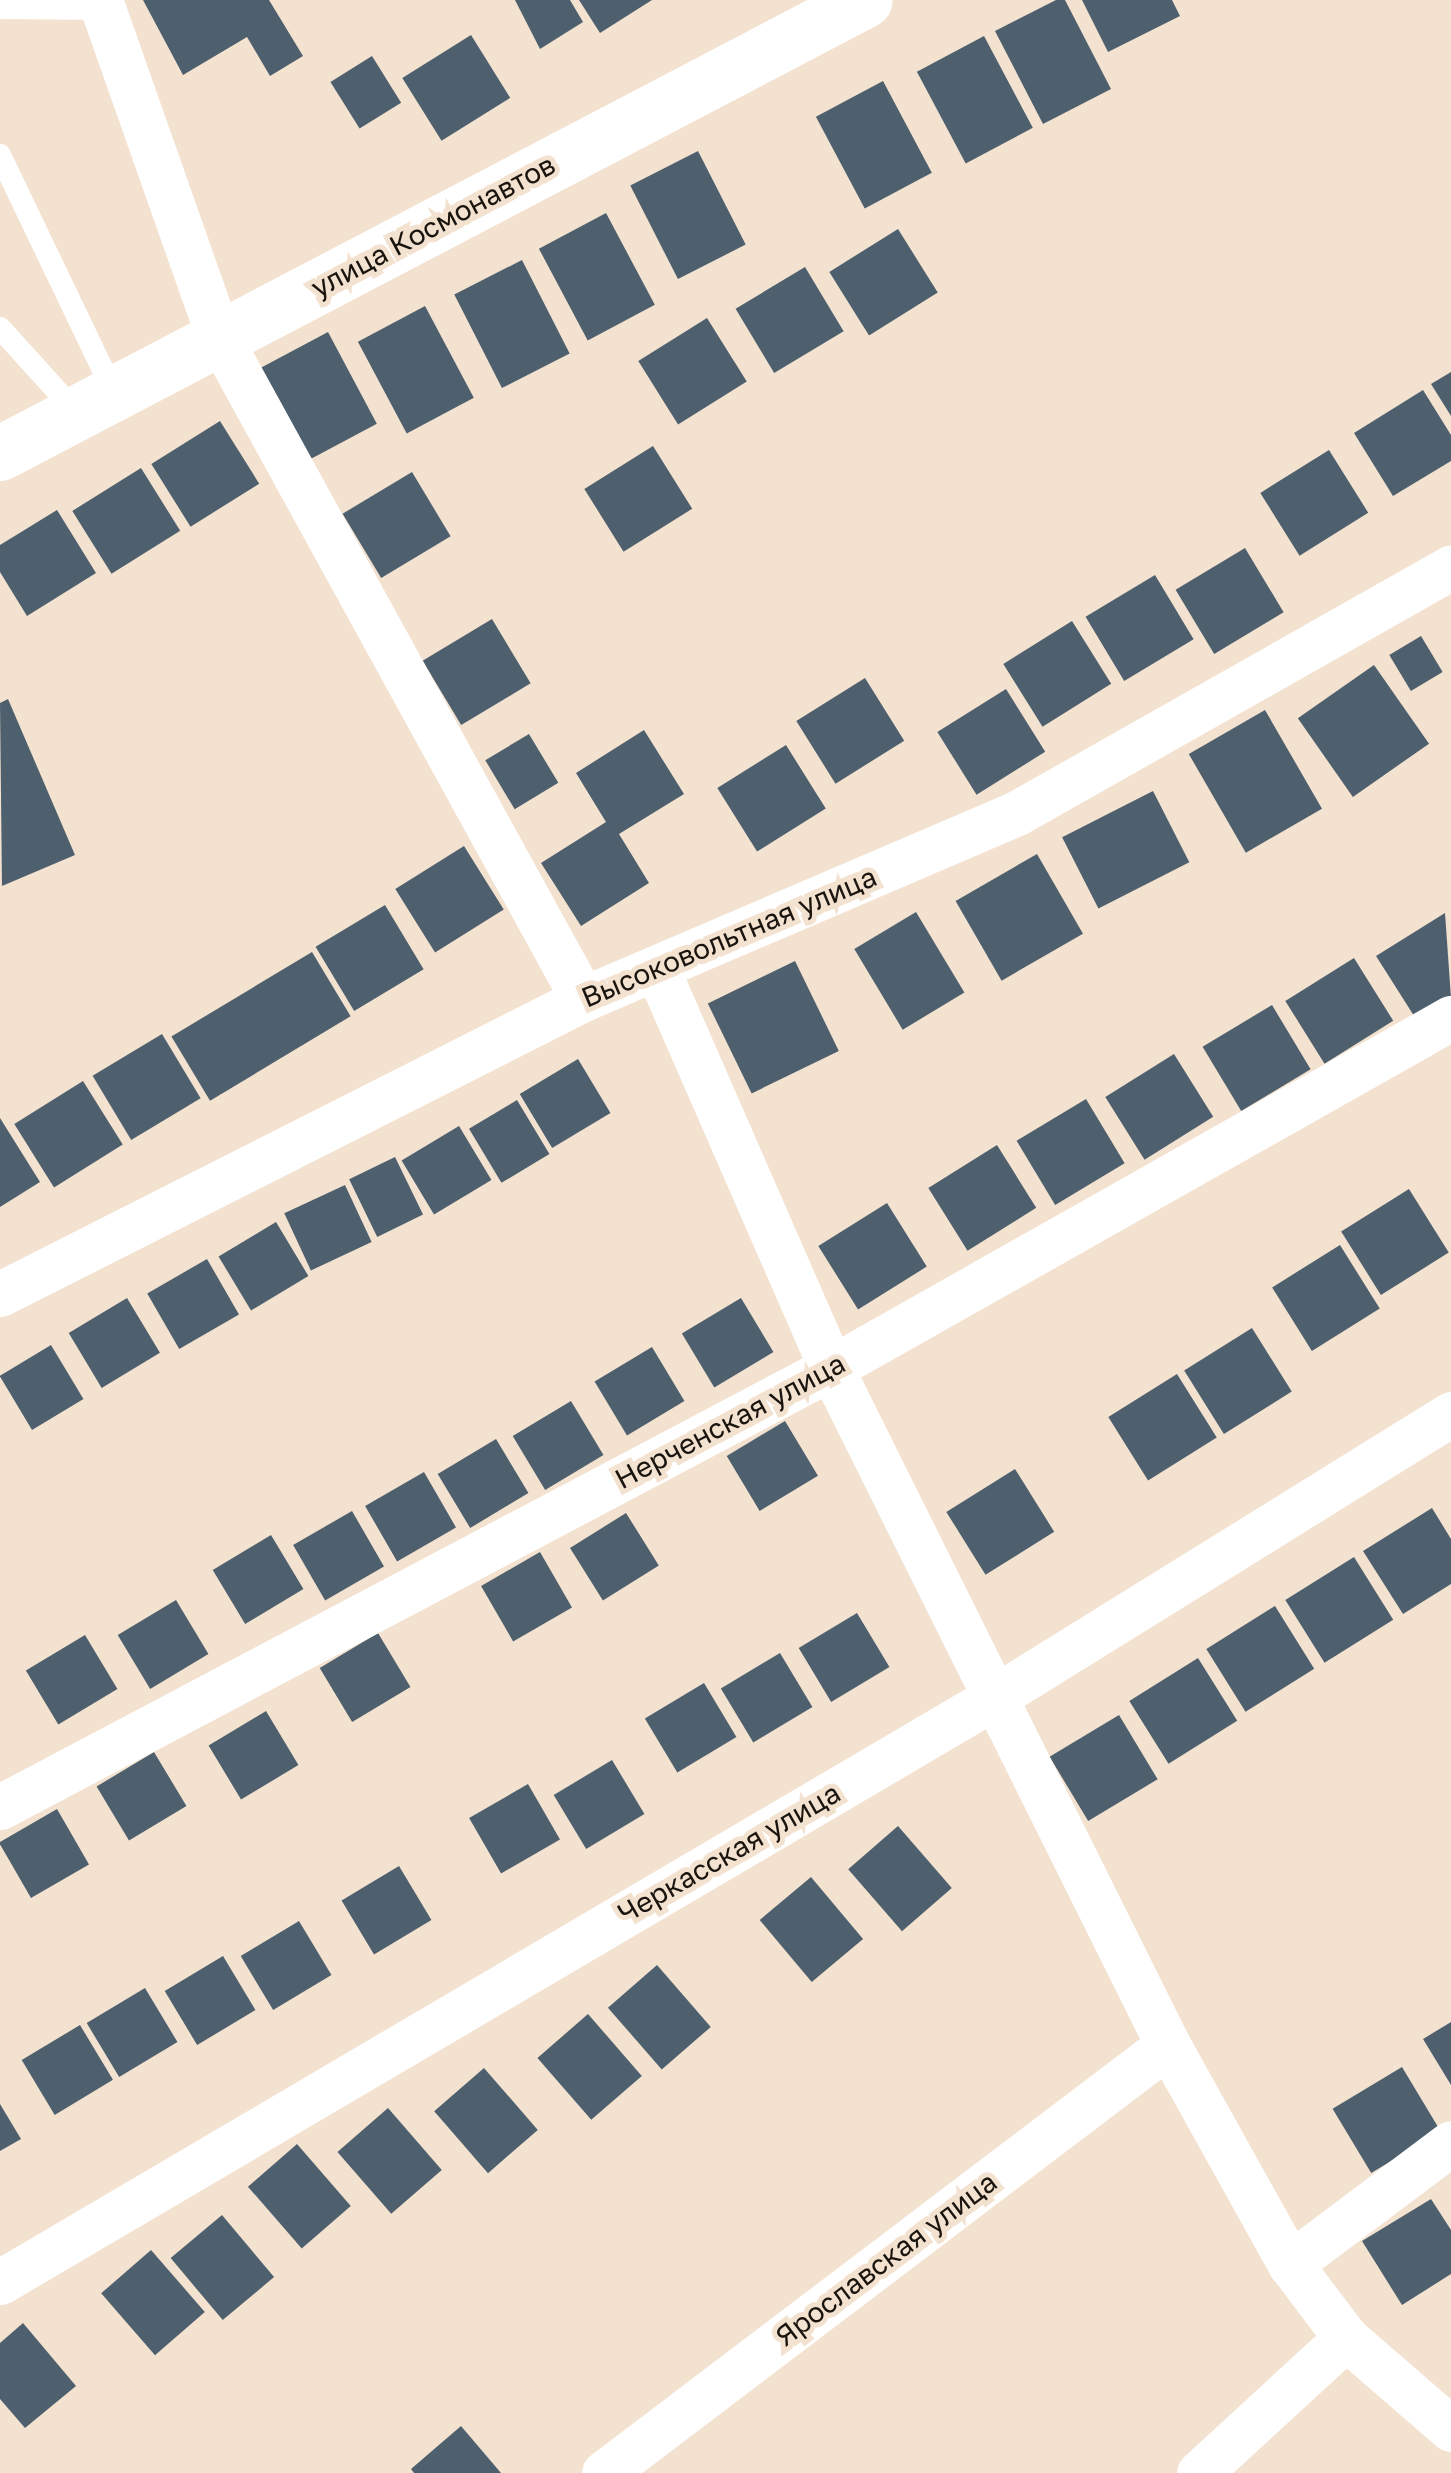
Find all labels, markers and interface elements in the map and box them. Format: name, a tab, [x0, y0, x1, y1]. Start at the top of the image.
street label: улица Космонавтов	[305, 147, 561, 305]
street label: Высоковольтная улица	[576, 860, 882, 1014]
street label: Нерченская улица	[609, 1346, 851, 1496]
street label: Черкасская улица	[612, 1776, 846, 1930]
street label: Ярославская улица	[769, 2165, 1003, 2353]

